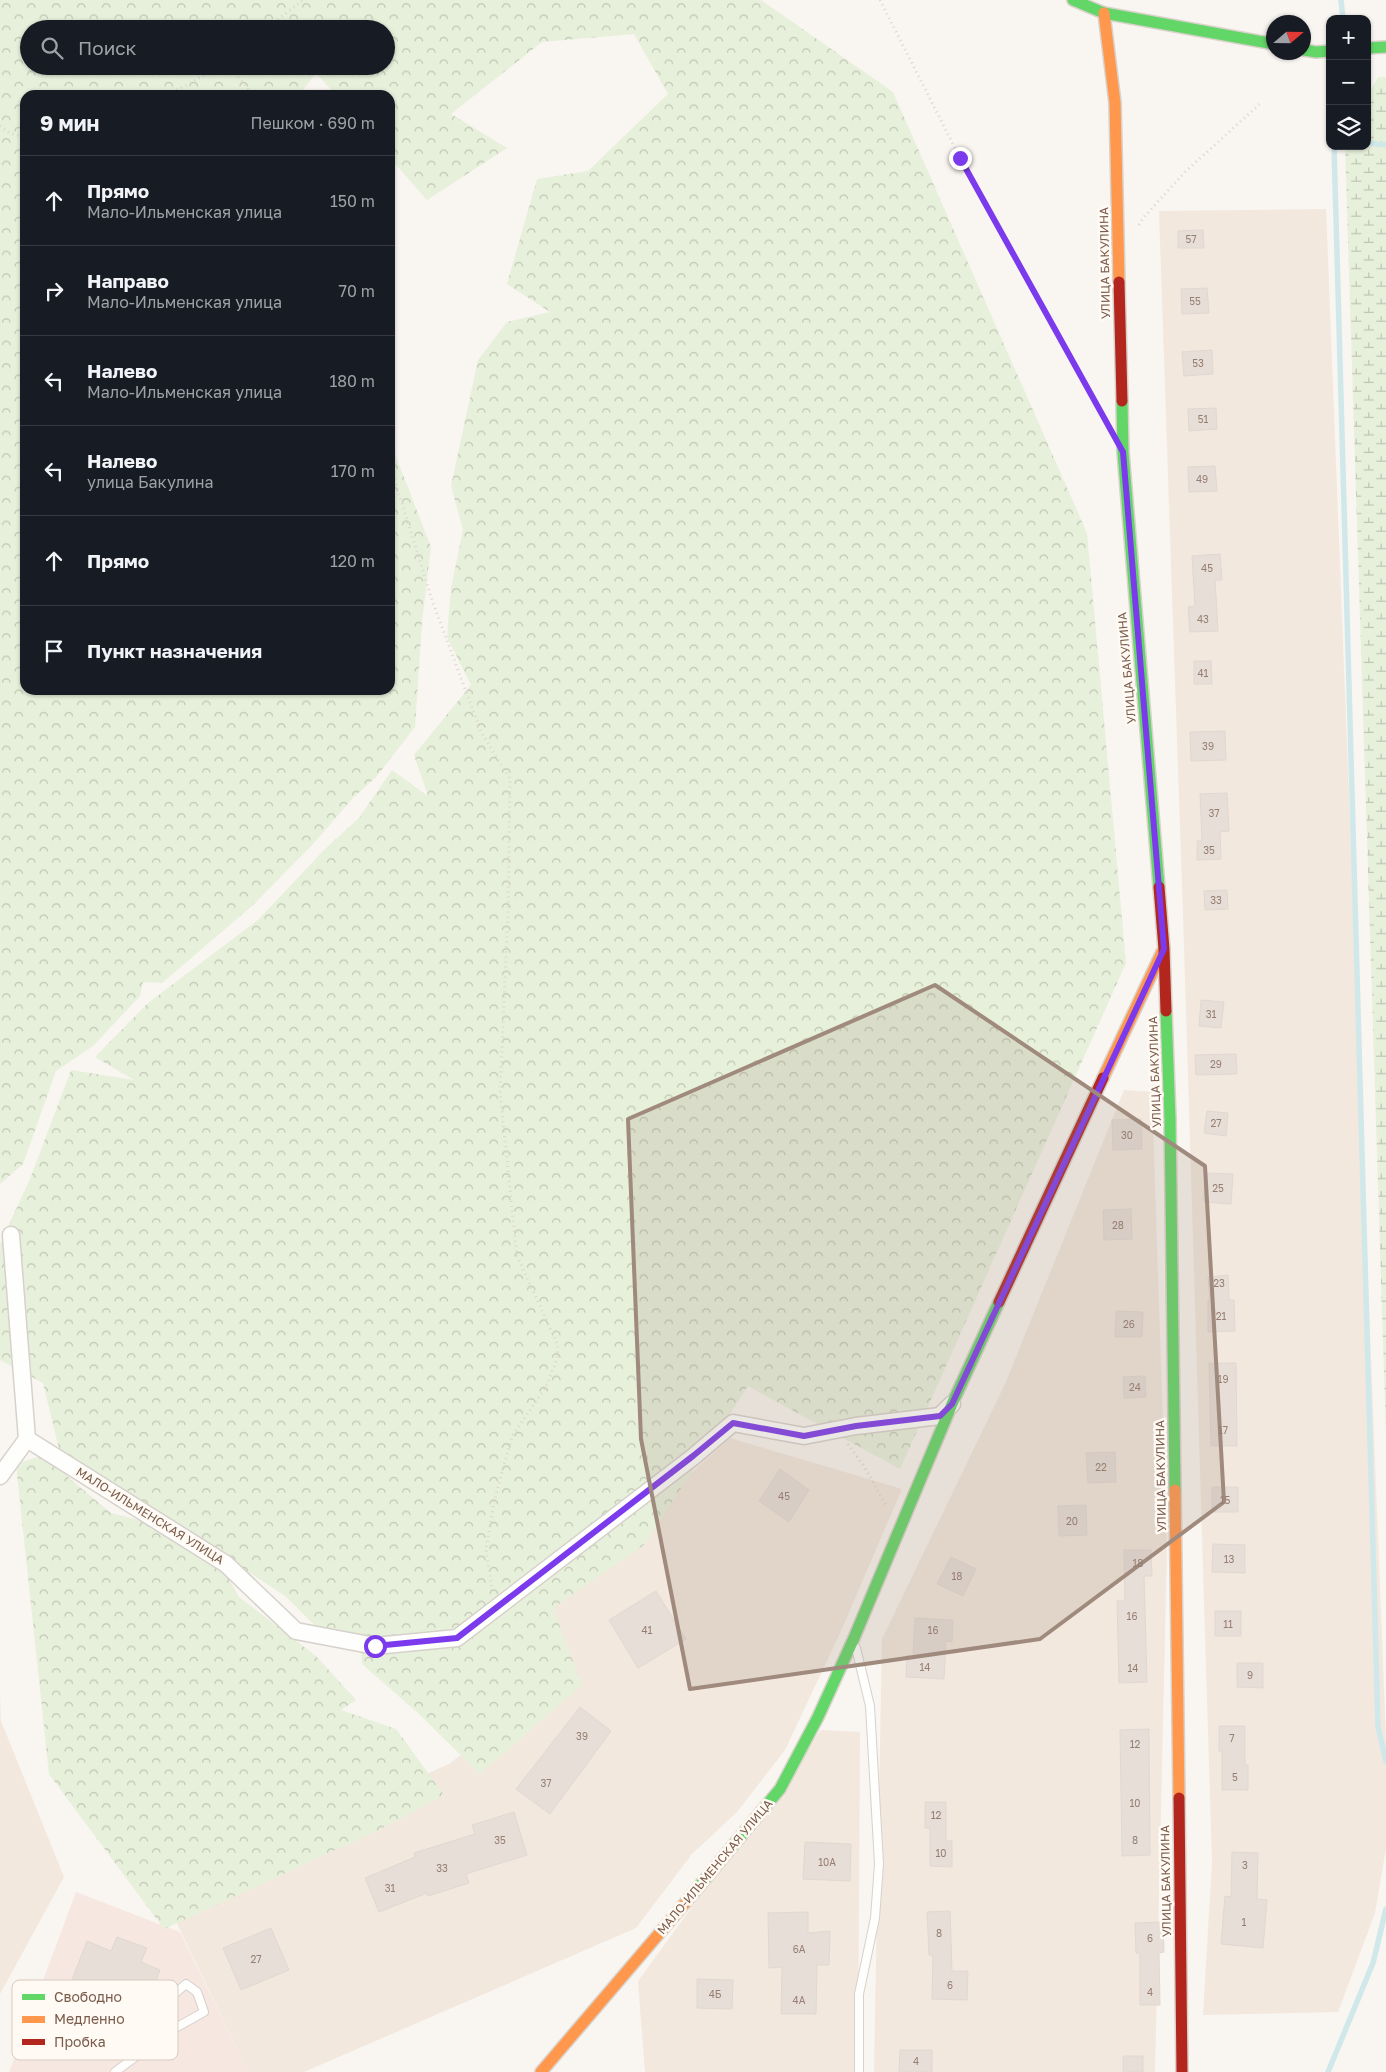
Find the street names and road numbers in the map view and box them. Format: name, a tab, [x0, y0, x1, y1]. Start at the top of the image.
street label: УЛИЦА БАКУЛИНА	[1096, 207, 1113, 319]
street label: УЛИЦА БАКУЛИНА	[1114, 612, 1139, 725]
street label: УЛИЦА БАКУЛИНА	[1145, 1016, 1164, 1128]
street label: УЛИЦА БАКУЛИНА	[1152, 1420, 1169, 1532]
street label: МАЛО-ИЛЬМЕНСКАЯ УЛИЦА	[74, 1464, 227, 1567]
street label: МАЛО-ИЛЬМЕНСКАЯ УЛИЦА	[654, 1796, 776, 1937]
street label: УЛИЦА БАКУЛИНА	[1157, 1825, 1174, 1937]

